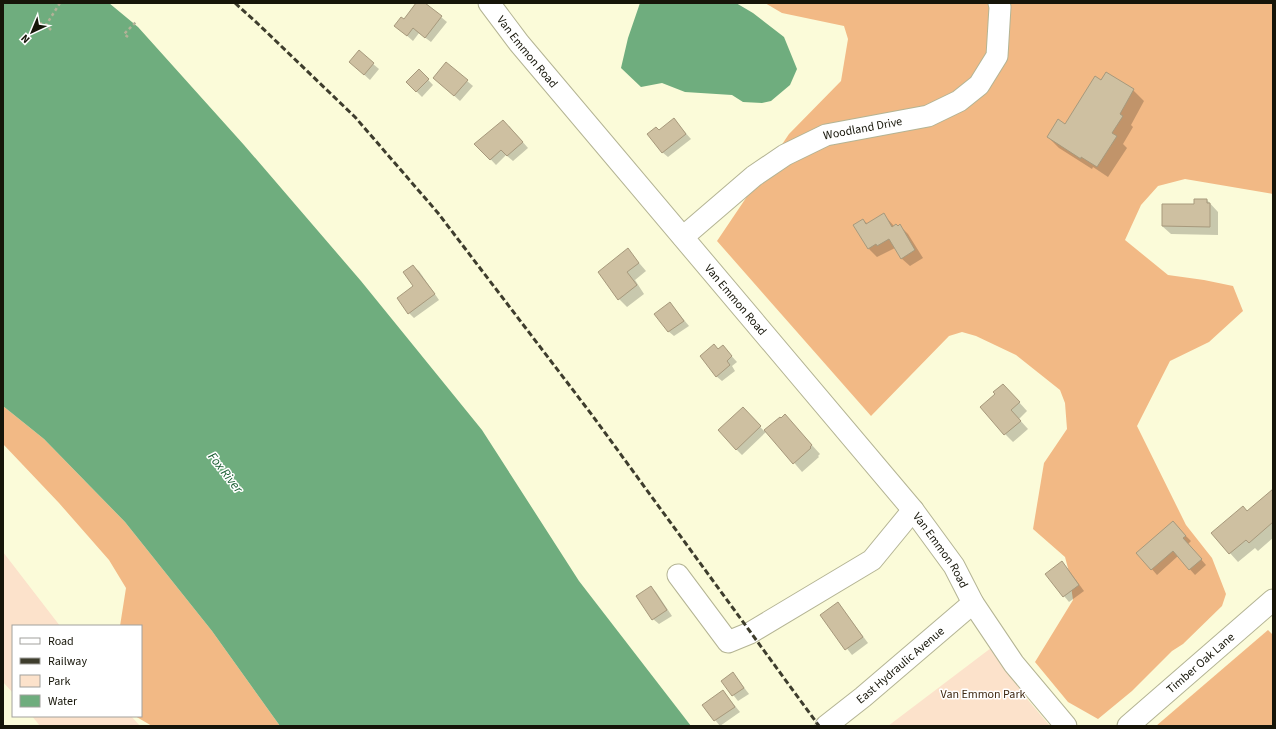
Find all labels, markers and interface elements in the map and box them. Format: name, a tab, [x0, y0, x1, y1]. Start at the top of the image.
north arrow	[12, 12, 52, 52]
street label: Van Emmon Road	[492, 12, 561, 92]
text: N	[18, 31, 33, 47]
street label: Woodland Drive	[822, 113, 904, 144]
street label: Van Emmon Road	[700, 261, 770, 339]
water label: Fox River	[204, 448, 247, 497]
street label: Van Emmon Road	[909, 509, 972, 591]
street label: East Hydraulic Avenue	[853, 623, 948, 708]
legend	[12, 625, 142, 717]
street label: Timber Oak Lane	[1163, 629, 1239, 698]
text: Road	[48, 633, 74, 650]
text: Railway	[48, 653, 87, 670]
text: Park	[48, 673, 70, 690]
park label: Van Emmon Park	[940, 686, 1026, 703]
text: Water	[48, 693, 78, 710]

